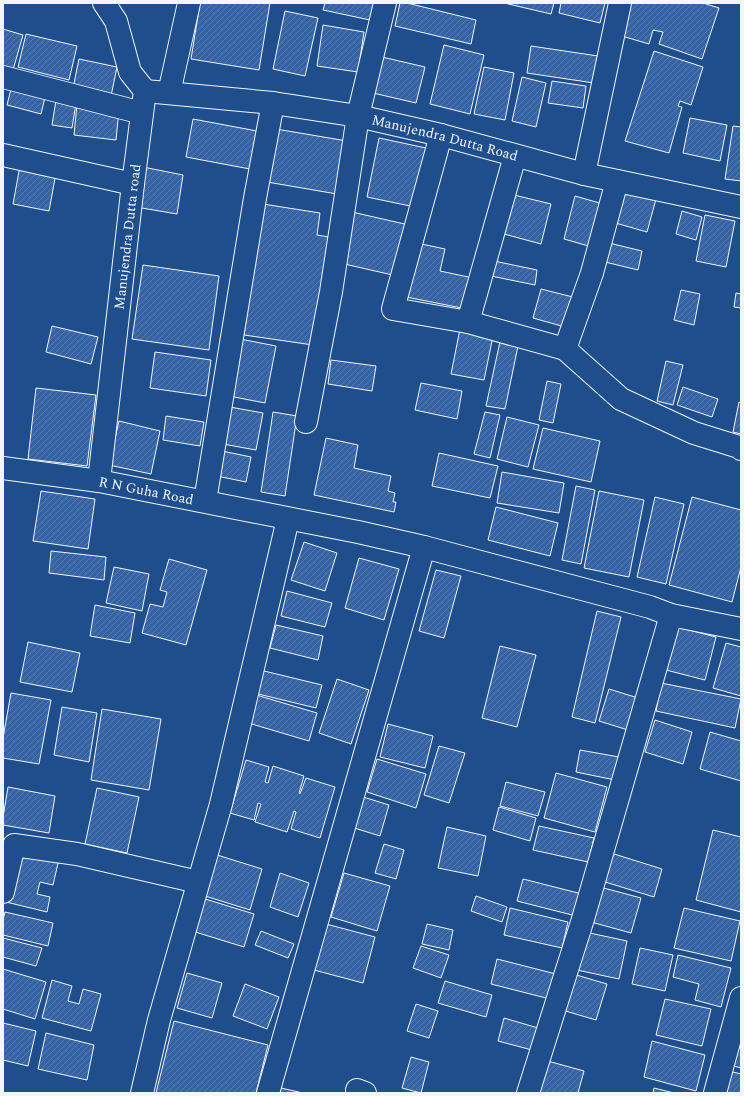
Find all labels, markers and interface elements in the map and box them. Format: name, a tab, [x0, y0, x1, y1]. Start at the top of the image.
street label: Manujendra Dutta Road	[370, 109, 521, 166]
street label: Manujendra Dutta road	[108, 162, 146, 311]
street label: R N Guha Road	[97, 471, 196, 510]

